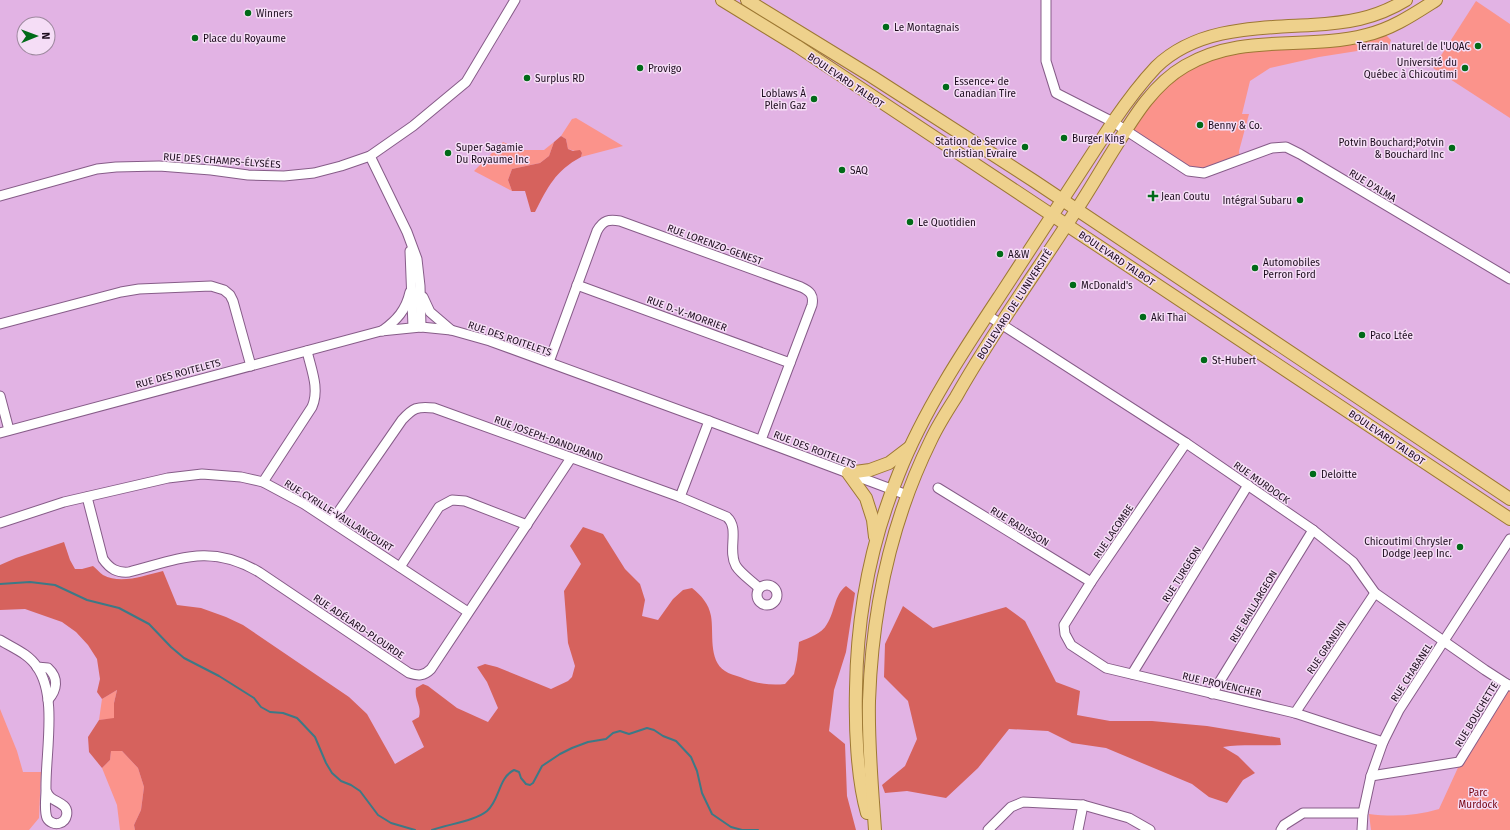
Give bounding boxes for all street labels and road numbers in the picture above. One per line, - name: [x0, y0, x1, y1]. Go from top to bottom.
- street label: BOULEVARD TALBOT: [805, 51, 887, 111]
- street label: RUE DES CHAMPS-ÉLYSÉES: [163, 149, 282, 171]
- street label: RUE D'ALMA: [1347, 167, 1399, 205]
- street label: RUE LORENZO-GENEST: [665, 222, 765, 268]
- street label: BOULEVARD TALBOT: [1076, 229, 1158, 289]
- street label: BOULEVARD DE L'UNIVERSITÉ: [973, 246, 1055, 362]
- street label: RUE D.-V.-MORRIER: [645, 294, 728, 334]
- street label: RUE DES ROITELETS: [466, 319, 554, 359]
- street label: RUE DES ROITELETS: [134, 357, 223, 391]
- street label: BOULEVARD TALBOT: [1346, 408, 1428, 468]
- street label: RUE JOSEPH-DANDURAND: [493, 414, 605, 464]
- street label: RUE DES ROITELETS: [772, 429, 858, 471]
- street label: RUE MURDOCK: [1231, 459, 1292, 507]
- street label: RUE CYRILLE-VAILLANCOURT: [282, 477, 396, 555]
- street label: RUE LACOMBE: [1091, 502, 1136, 561]
- street label: RUE RADISSON: [988, 505, 1051, 549]
- street label: RUE TURGEON: [1160, 544, 1204, 605]
- street label: RUE BAILLARGEON: [1228, 568, 1280, 645]
- street label: RUE ADÉLARD-PLOURDE: [311, 590, 407, 662]
- street label: RUE GRANDIN: [1305, 619, 1349, 677]
- street label: RUE CHABANEL: [1388, 641, 1435, 704]
- street label: RUE PROVENCHER: [1181, 670, 1262, 700]
- street label: RUE BOUCHETTE: [1453, 680, 1501, 749]

